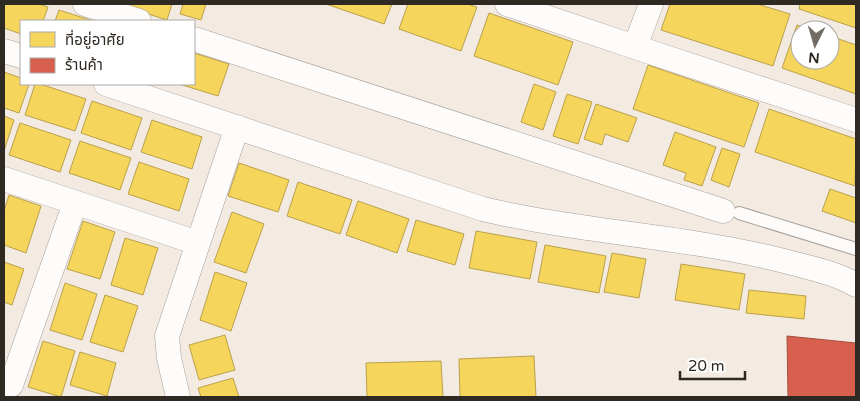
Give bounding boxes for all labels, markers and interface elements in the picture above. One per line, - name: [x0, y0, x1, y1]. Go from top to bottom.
- legend: [20, 20, 195, 85]
- north arrow: [790, 20, 840, 70]
- text: ที่อยู่อาศัย: [65, 29, 125, 49]
- text: N: [808, 48, 820, 66]
- text: ร้านค้า: [65, 56, 103, 74]
- scale bar: [680, 348, 745, 380]
- text: 20 m: [688, 357, 725, 375]

